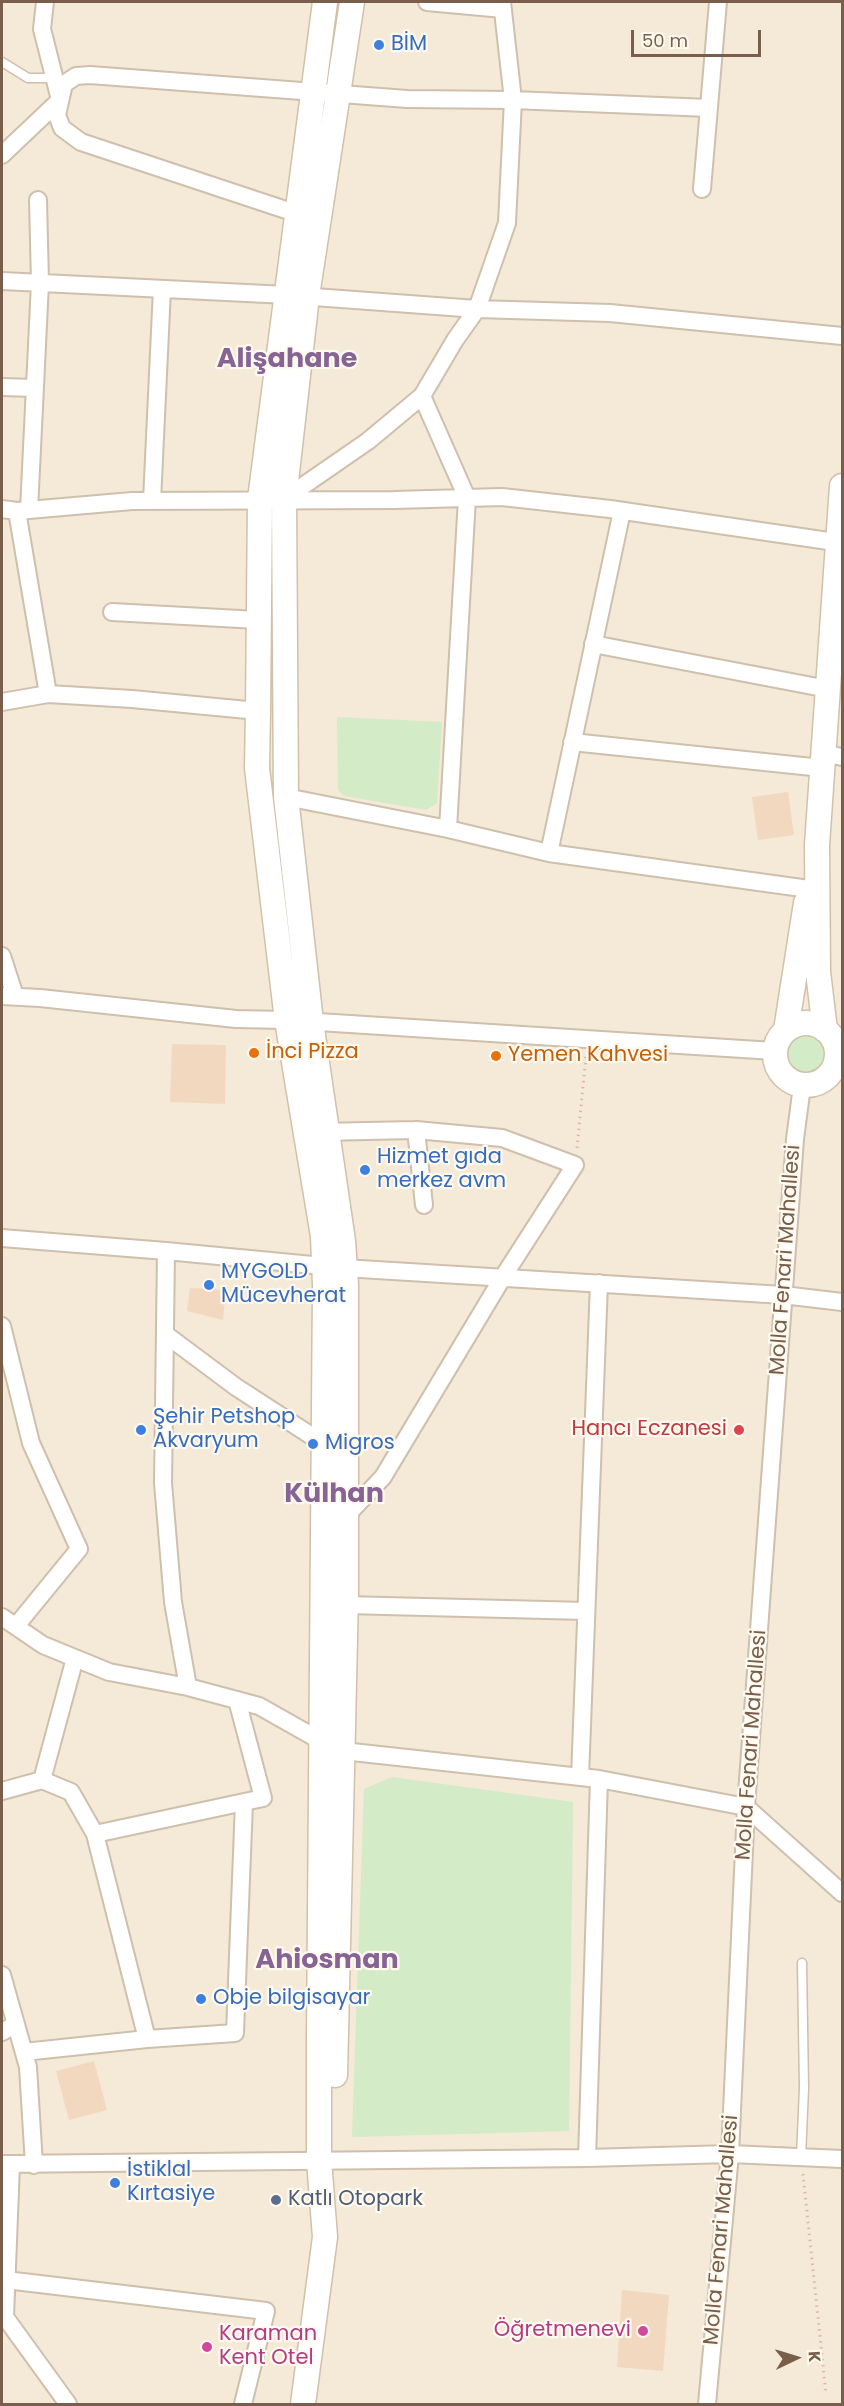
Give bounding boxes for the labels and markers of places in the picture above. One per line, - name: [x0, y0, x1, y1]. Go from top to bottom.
- place label: BİM: [391, 32, 427, 58]
- marker: BİM: [372, 38, 386, 52]
- place label: İnci Pizza: [266, 1040, 359, 1066]
- place label: Yemen Kahvesi: [508, 1043, 668, 1069]
- marker: İnci Pizza: [247, 1046, 261, 1060]
- marker: Yemen Kahvesi: [489, 1049, 503, 1063]
- place label: Hizmet gıda merkez avm: [377, 1145, 506, 1195]
- marker: Hizmet gıda merkez avm: [358, 1163, 372, 1177]
- place label: MYGOLD Mücevherat: [221, 1260, 346, 1310]
- marker: MYGOLD Mücevherat: [202, 1278, 216, 1292]
- place label: Şehir Petshop Akvaryum: [153, 1405, 295, 1455]
- place label: Hancı Eczanesi: [571, 1417, 727, 1443]
- marker: Şehir Petshop Akvaryum: [134, 1423, 148, 1437]
- marker: Hancı Eczanesi: [732, 1423, 746, 1437]
- place label: Migros: [325, 1431, 395, 1457]
- marker: Migros: [306, 1437, 320, 1451]
- place label: Obje bilgisayar: [213, 1986, 370, 2012]
- marker: Obje bilgisayar: [194, 1992, 208, 2006]
- place label: İstiklal Kırtasiye: [127, 2158, 215, 2208]
- marker: İstiklal Kırtasiye: [108, 2176, 122, 2190]
- place label: Katlı Otopark: [288, 2187, 423, 2213]
- marker: Katlı Otopark: [269, 2193, 283, 2207]
- place label: Öğretmenevi: [494, 2318, 631, 2344]
- place label: Karaman Kent Otel: [219, 2322, 317, 2372]
- marker: Öğretmenevi: [636, 2324, 650, 2338]
- marker: Karaman Kent Otel: [200, 2340, 214, 2354]

